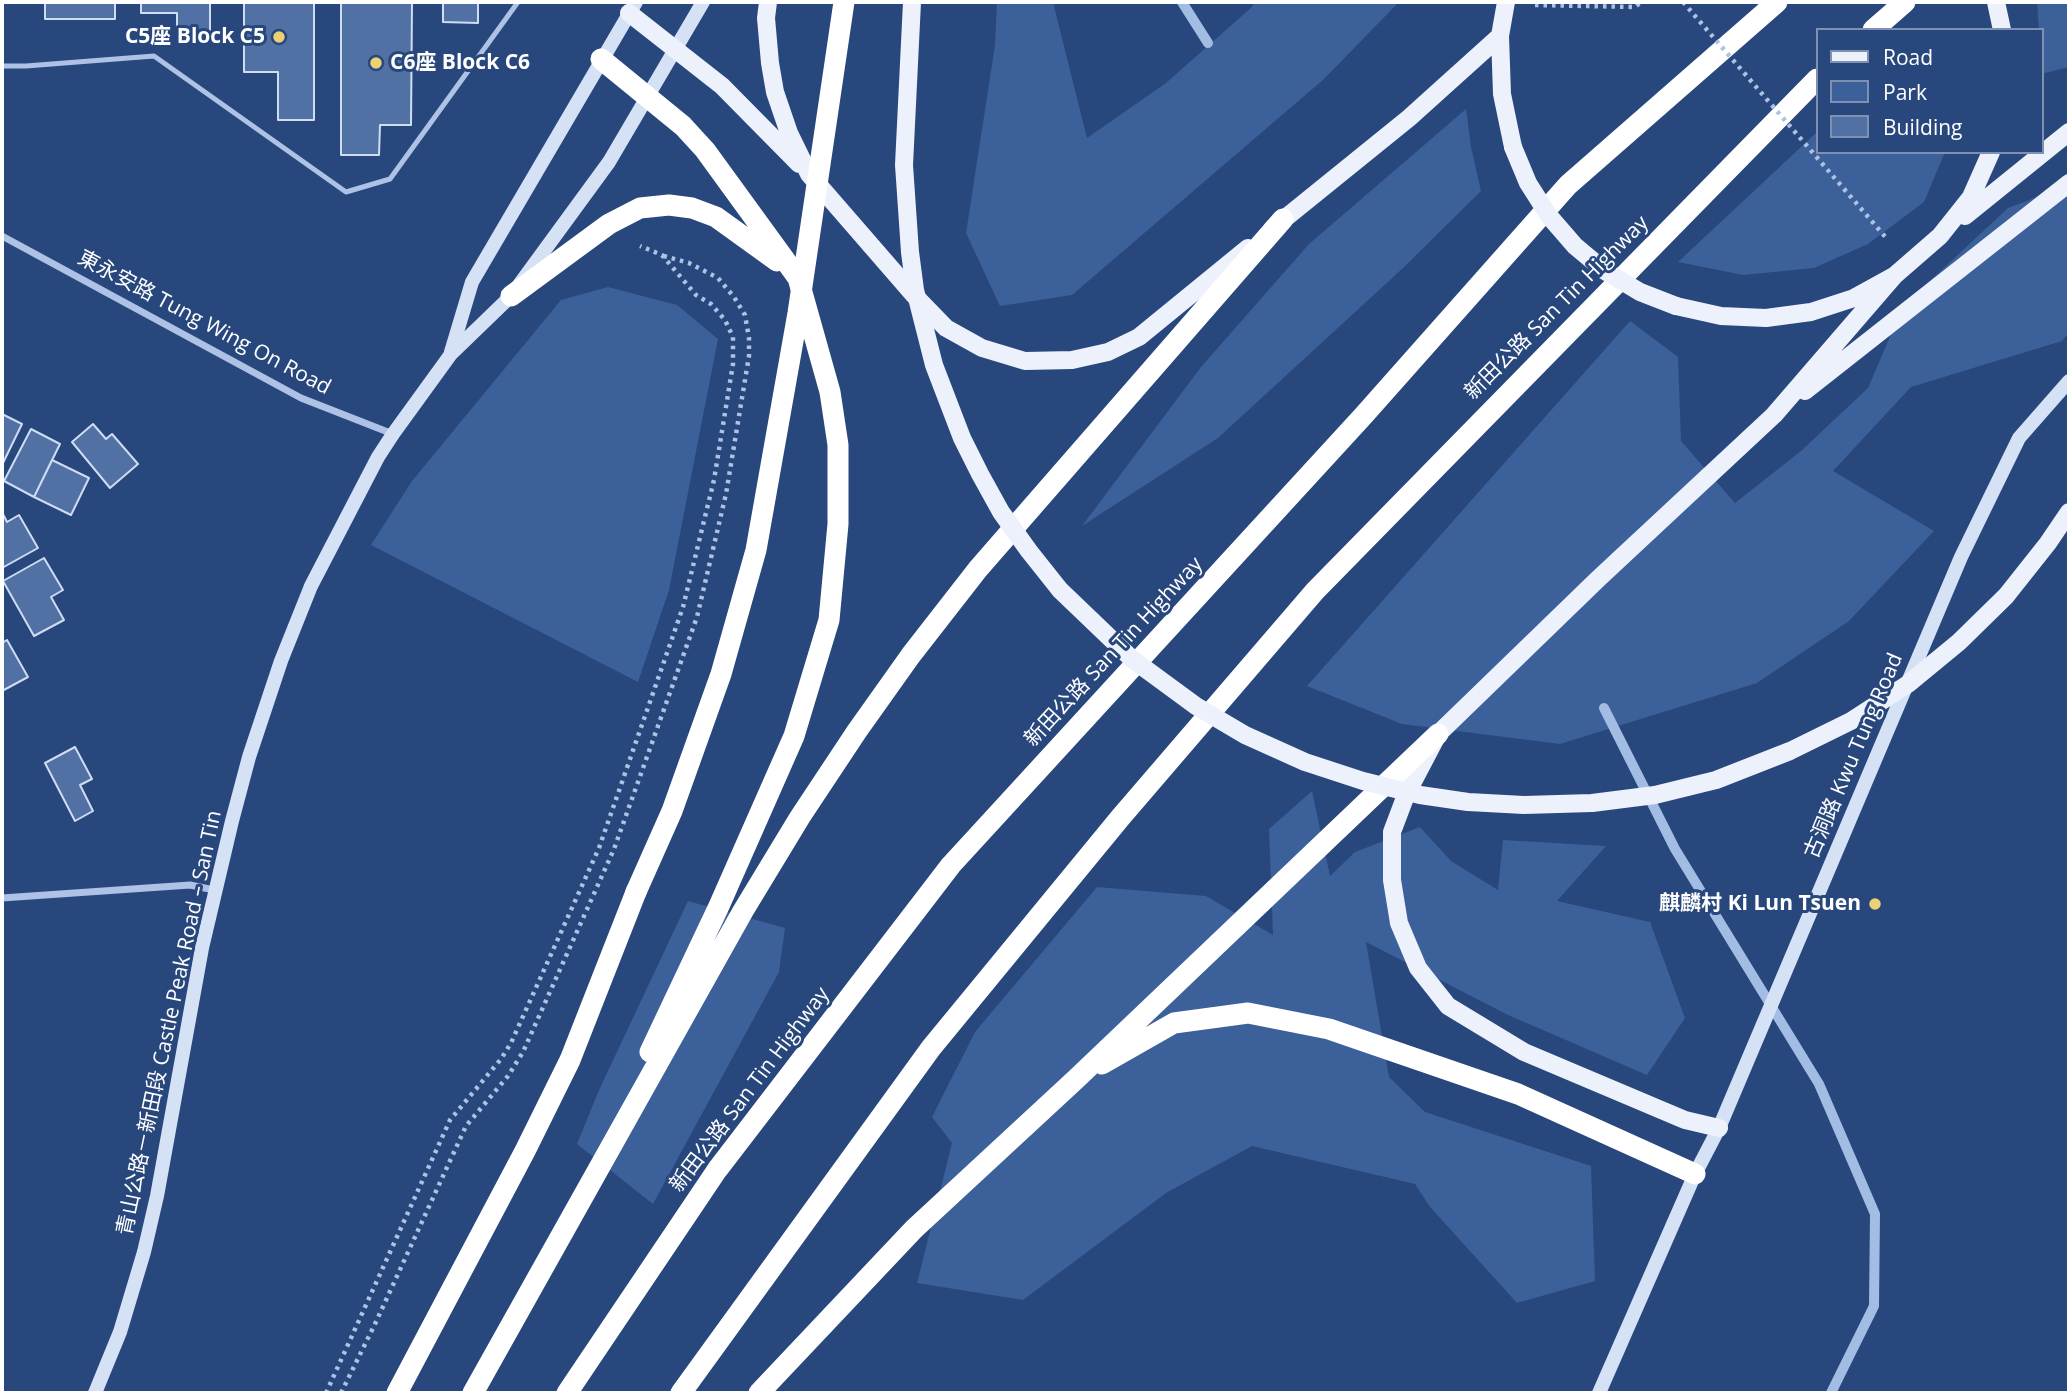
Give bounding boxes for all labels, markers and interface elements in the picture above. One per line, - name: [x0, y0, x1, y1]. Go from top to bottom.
- place label: C5座 Block C5: [125, 24, 265, 50]
- legend: [1815, 28, 2043, 154]
- marker: C5座 Block C5: [271, 29, 287, 45]
- text: Road: [1883, 43, 1933, 71]
- place label: C6座 Block C6: [390, 50, 530, 76]
- marker: C6座 Block C6: [368, 55, 384, 71]
- text: Park: [1883, 78, 1927, 106]
- text: Building: [1883, 113, 1962, 141]
- street label: 新田公路 San Tin Highway: [1460, 211, 1654, 405]
- street label: 東永安路 Tung Wing On Road: [73, 245, 335, 401]
- street label: 新田公路 San Tin Highway: [1020, 552, 1208, 752]
- street label: 古洞路 Kwu Tung Road: [1799, 650, 1909, 862]
- street label: 青山公路－新田段 Castle Peak Road – San Tin: [113, 808, 227, 1238]
- place label: 麒麟村 Ki Lun Tsuen: [1659, 891, 1861, 917]
- marker: 麒麟村 Ki Lun Tsuen: [1867, 896, 1883, 912]
- street label: 新田公路 San Tin Highway: [665, 983, 835, 1197]

